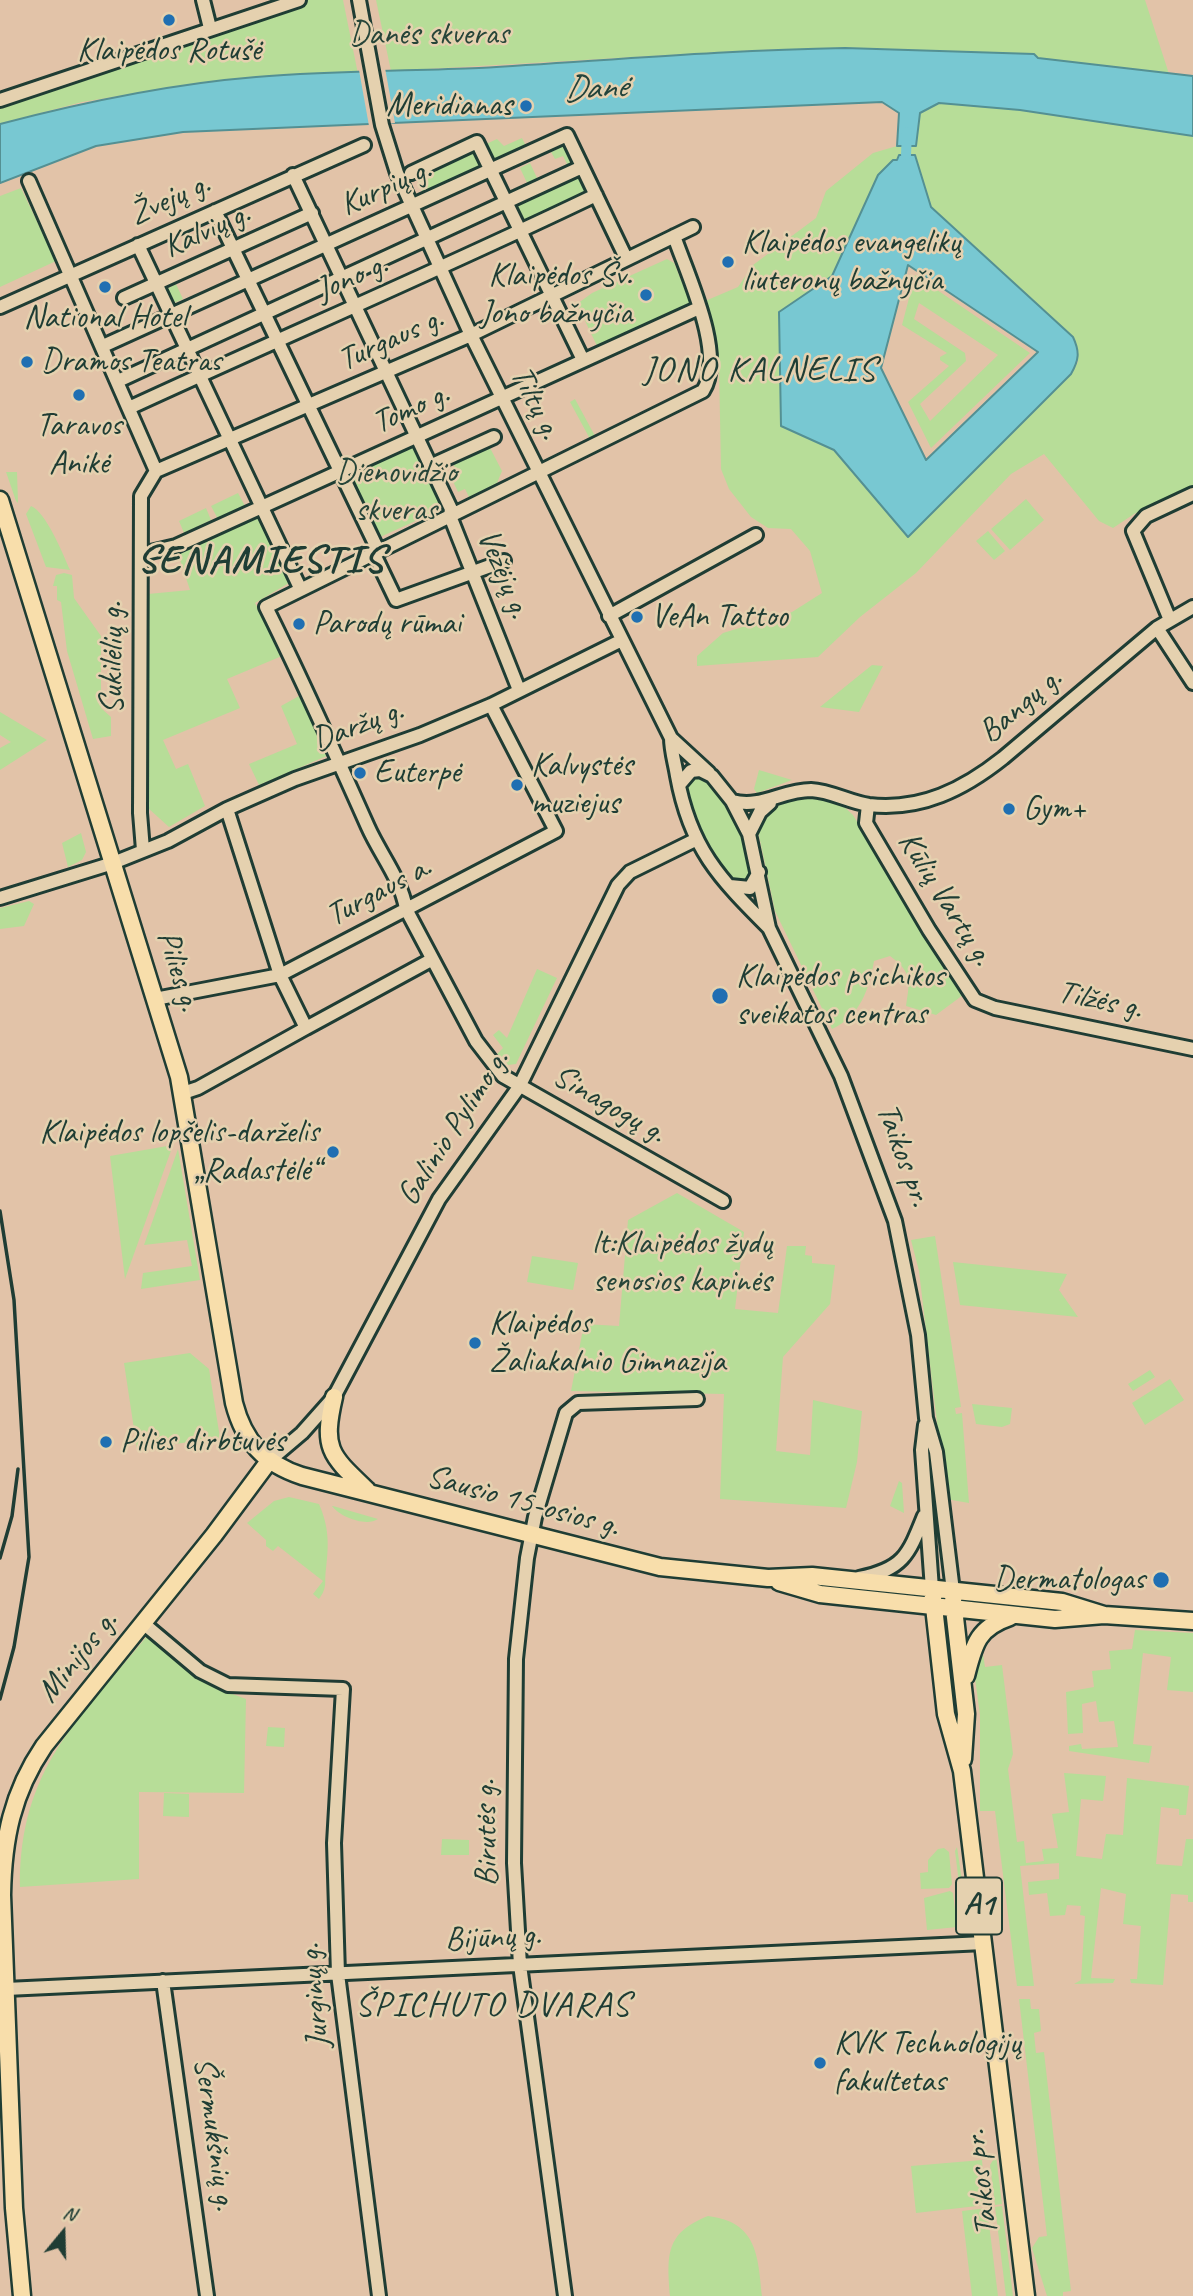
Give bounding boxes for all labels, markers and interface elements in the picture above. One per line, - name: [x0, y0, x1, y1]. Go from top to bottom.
- marker: Klaipėdos Rotušė: [161, 12, 177, 28]
- park label: Danės skveras: [349, 15, 509, 55]
- place label: Klaipėdos Rotušė: [77, 31, 261, 71]
- water label: Danė: [563, 66, 627, 112]
- place label: Meridianas: [387, 86, 512, 126]
- marker: Meridianas: [518, 98, 534, 114]
- street label: Kurpių g.: [334, 150, 438, 226]
- street label: Žvejų g.: [124, 165, 216, 235]
- street label: Kalvių g.: [158, 194, 256, 268]
- place label: Klaipėdos evangelikų liuteronų bažnyčia: [742, 223, 960, 301]
- street label: Jono g.: [310, 245, 394, 311]
- marker: Klaipėdos evangelikų liuteronų bažnyčia: [720, 254, 736, 270]
- place label: Klaipėdos Šv. Jono bažnyčia: [480, 256, 632, 334]
- marker: National Hotel: [97, 279, 113, 295]
- marker: Klaipėdos Šv. Jono bažnyčia: [638, 287, 654, 303]
- place label: National Hotel: [23, 298, 187, 338]
- street label: Turgaus g.: [332, 299, 450, 381]
- place label: Dramos Teatras: [41, 342, 221, 382]
- district label: JONO KALNELIS: [645, 350, 875, 392]
- marker: Dramos Teatras: [19, 354, 35, 370]
- street label: Tiltų g.: [500, 360, 570, 446]
- street label: Tomo g.: [366, 375, 456, 443]
- marker: Taravos Anikė: [71, 387, 87, 403]
- place label: Taravos Anikė: [36, 406, 122, 484]
- park label: Dienovidžio skveras: [335, 453, 457, 531]
- street label: Vežėjų g.: [467, 524, 539, 624]
- district label: SENAMIESTIS: [139, 538, 383, 586]
- place label: VeAn Tattoo: [651, 597, 788, 637]
- street label: Sukilėlių g.: [93, 602, 133, 714]
- place label: Parodų rūmai: [313, 604, 461, 644]
- marker: VeAn Tattoo: [629, 609, 645, 625]
- marker: Parodų rūmai: [291, 616, 307, 632]
- street label: Bangų g.: [971, 660, 1071, 752]
- street label: Daržų g.: [307, 691, 409, 761]
- place label: Kalvystės muziejus: [531, 746, 632, 824]
- place label: Euterpė: [374, 753, 460, 793]
- marker: Euterpė: [352, 765, 368, 781]
- marker: Kalvystės muziejus: [509, 777, 525, 793]
- place label: Gym+: [1023, 789, 1085, 829]
- marker: Gym+: [1001, 801, 1017, 817]
- street label: Kūlių Vartų g.: [888, 825, 1002, 973]
- street label: Turgaus a.: [320, 848, 438, 936]
- street label: Pilies g.: [147, 926, 209, 1016]
- place label: Klaipėdos psichikos sveikatos centras: [736, 957, 945, 1035]
- street label: Tilžės g.: [1054, 973, 1146, 1029]
- marker: Klaipėdos psichikos sveikatos centras: [710, 986, 730, 1006]
- street label: Galinio Pylimo g.: [389, 1043, 519, 1213]
- street label: Sinagogų g.: [545, 1057, 673, 1153]
- street label: Taikos pr.: [866, 1098, 940, 1212]
- place label: Klaipėdos lopšelis-darželis „Radastėlė“: [40, 1113, 319, 1191]
- marker: Klaipėdos lopšelis-darželis „Radastėlė“: [325, 1144, 341, 1160]
- park label: lt:Klaipėdos žydų senosios kapinės: [592, 1224, 772, 1302]
- place label: Klaipėdos Žaliakalnio Gimnazija: [489, 1304, 725, 1382]
- marker: Klaipėdos Žaliakalnio Gimnazija: [467, 1335, 483, 1351]
- place label: Pilies dirbtuvės: [120, 1422, 285, 1462]
- marker: Pilies dirbtuvės: [98, 1434, 114, 1450]
- street label: Sausio 15-osios g.: [422, 1457, 624, 1547]
- place label: Dermatologas: [994, 1560, 1145, 1600]
- marker: Dermatologas: [1151, 1570, 1171, 1590]
- street label: Minijos g.: [29, 1603, 127, 1711]
- street label: Birutės g.: [466, 1779, 508, 1887]
- road number: A1: [956, 1878, 1002, 1934]
- street label: Bijūnų g.: [444, 1916, 542, 1960]
- street label: Jurginų g.: [291, 1942, 339, 2050]
- district label: ŠPICHUTO DVARAS: [357, 1985, 629, 2027]
- place label: KVK Technologijų fakultetas: [834, 2024, 1021, 2102]
- street label: Šermukšnių g.: [184, 2055, 244, 2213]
- marker: KVK Technologijų fakultetas: [812, 2055, 828, 2071]
- street label: Taikos pr.: [956, 2128, 1008, 2238]
- north arrow: [28, 2198, 98, 2268]
- text: N: [60, 2200, 79, 2226]

